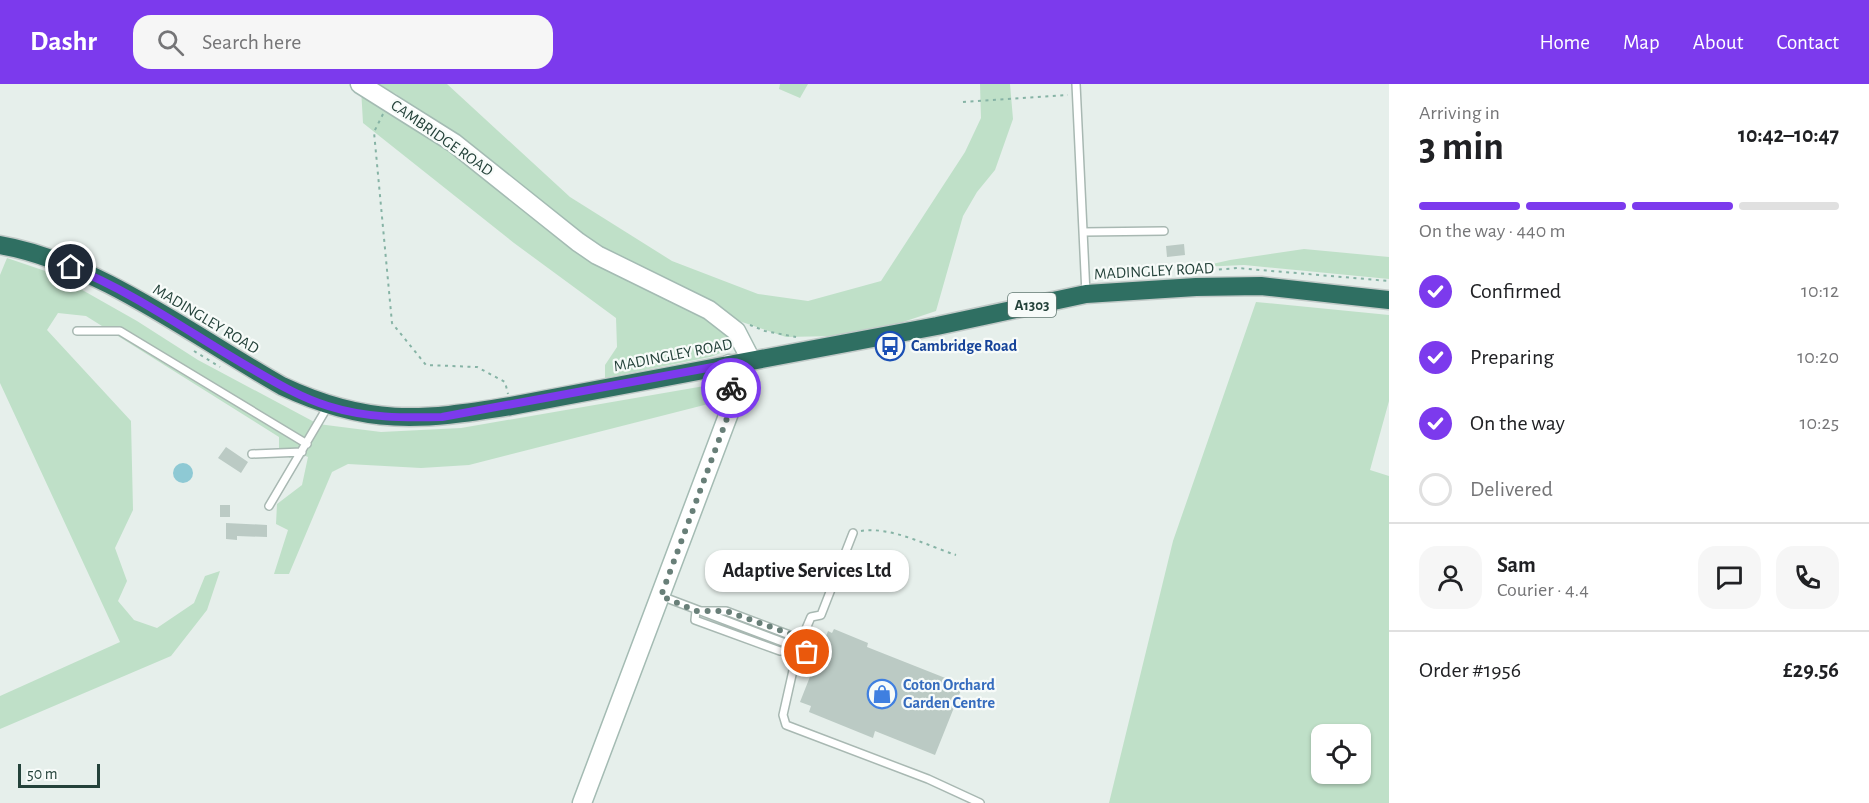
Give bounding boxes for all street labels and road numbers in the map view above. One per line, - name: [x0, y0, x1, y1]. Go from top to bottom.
- street label: CAMBRIDGE ROAD: [388, 97, 496, 179]
- street label: MADINGLEY ROAD: [1093, 260, 1215, 282]
- street label: MADINGLEY ROAD: [150, 281, 262, 357]
- road number: A1303: [1008, 293, 1056, 317]
- street label: MADINGLEY ROAD: [612, 336, 734, 374]

